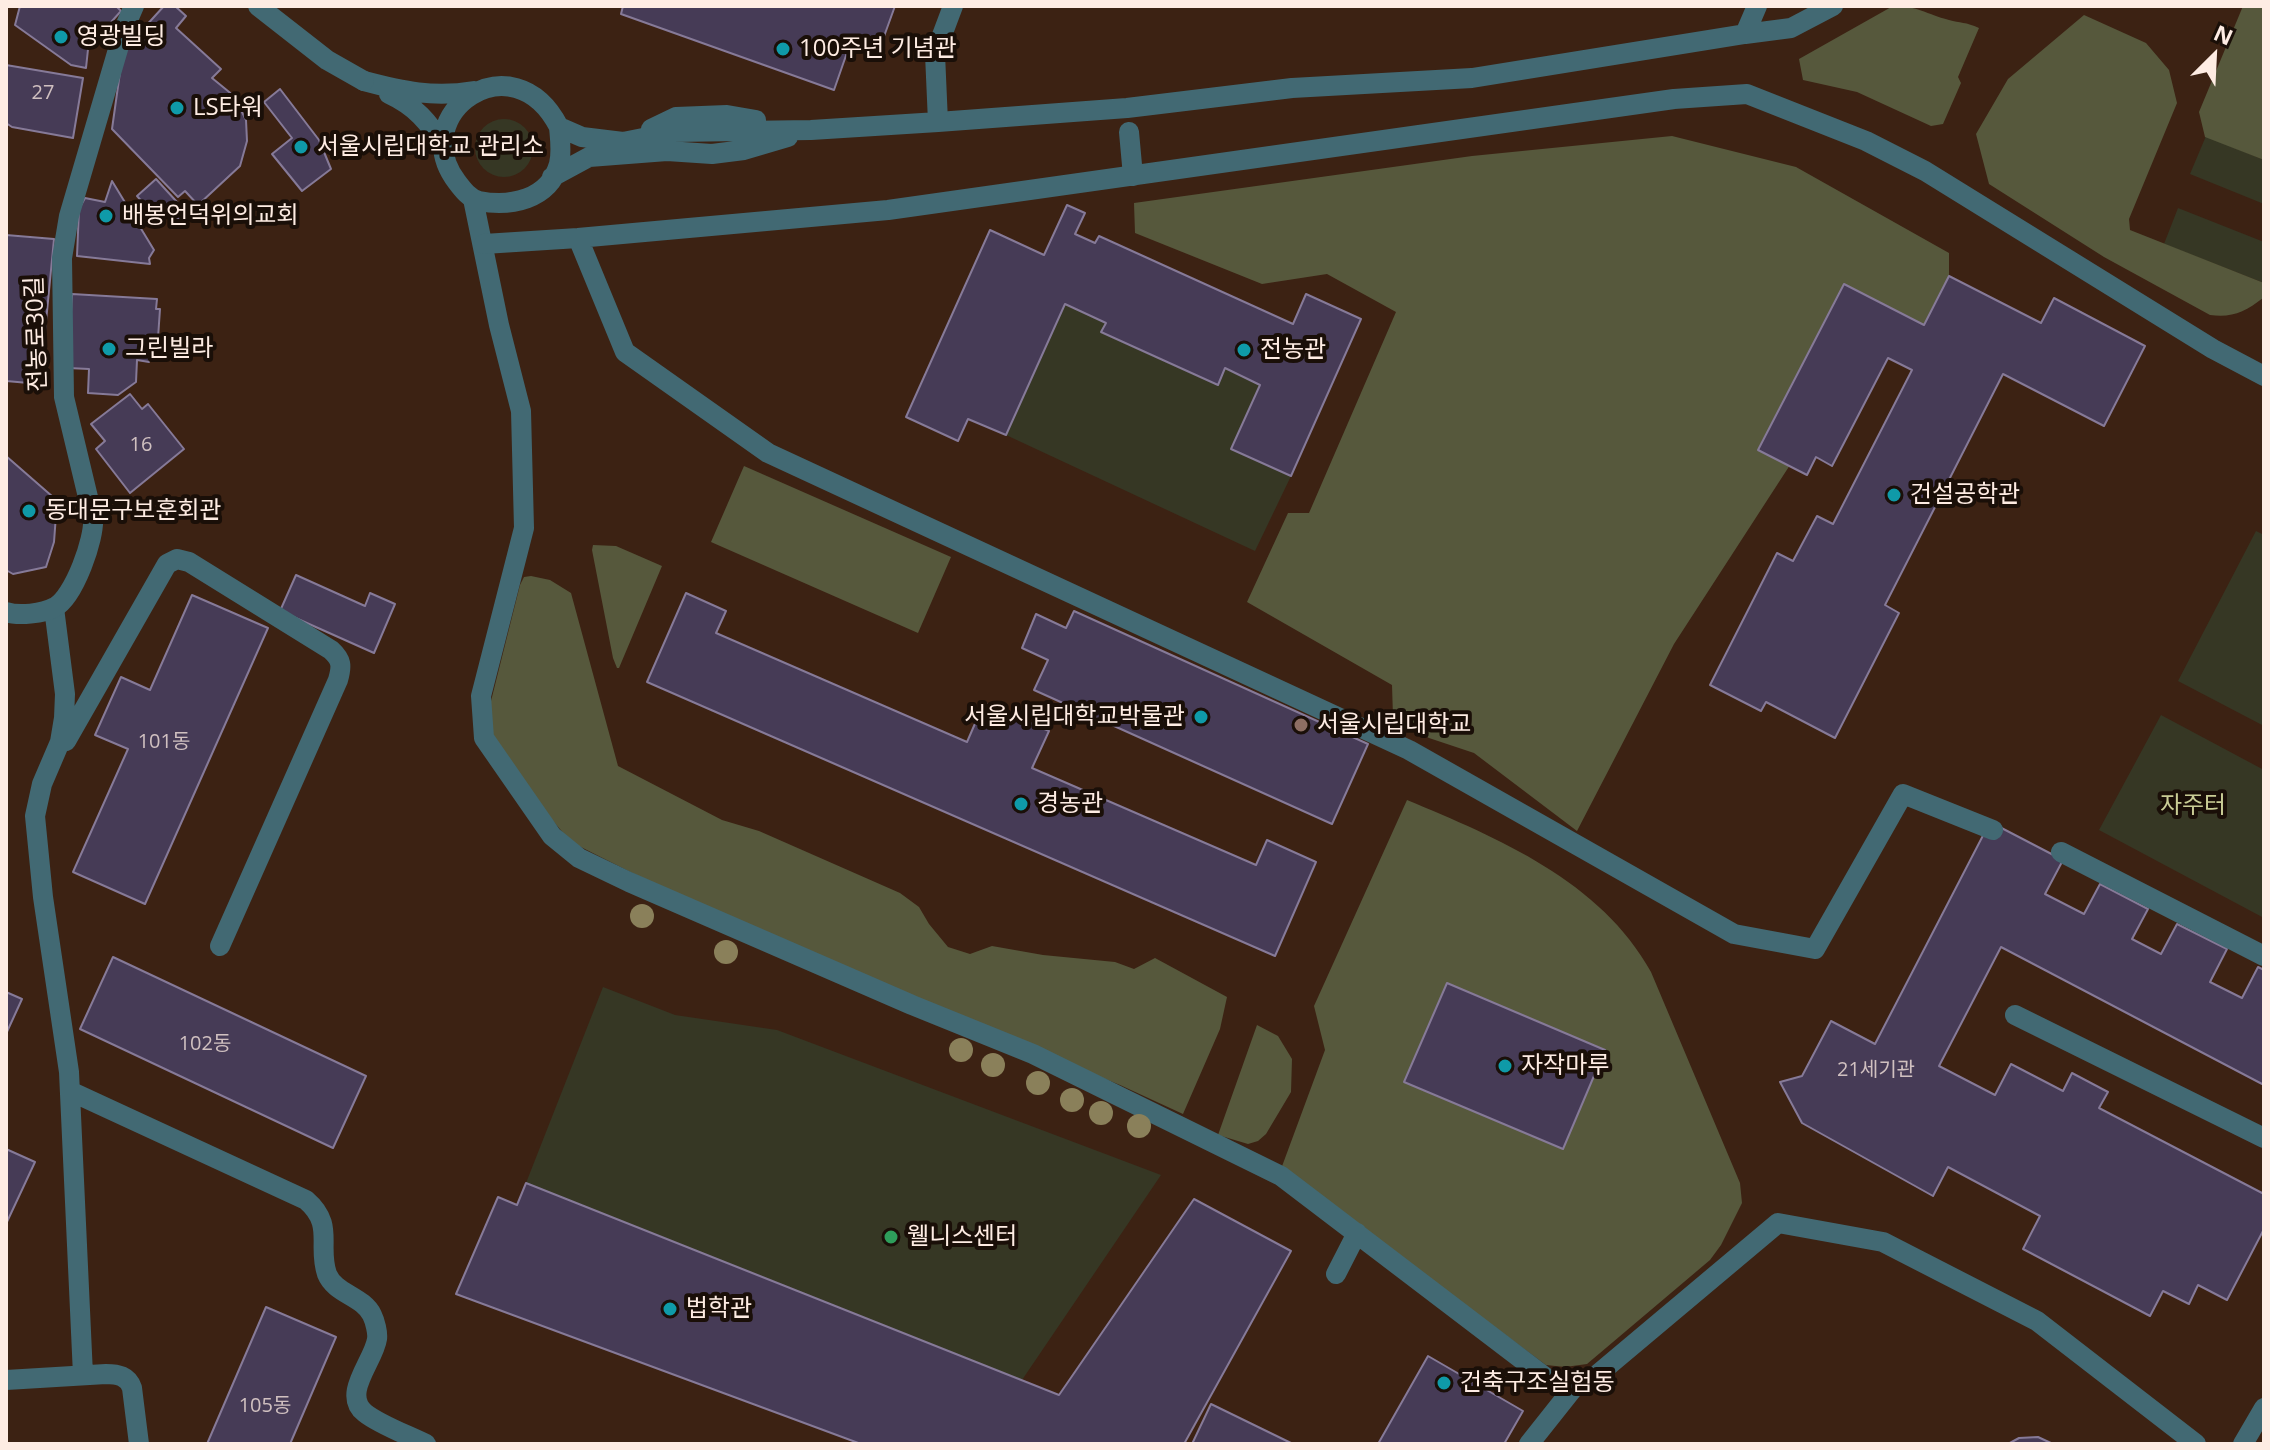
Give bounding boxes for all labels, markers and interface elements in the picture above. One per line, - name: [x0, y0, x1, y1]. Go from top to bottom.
- north arrow: [2174, 16, 2254, 96]
- text: N: [2209, 17, 2238, 51]
- place label: 영광빌딩: [77, 23, 165, 51]
- marker: 영광빌딩: [52, 28, 70, 46]
- place label: 100주년 기념관: [799, 35, 957, 63]
- marker: 100주년 기념관: [774, 40, 792, 58]
- house number: 27: [32, 81, 54, 105]
- place label: LS타워: [193, 94, 263, 122]
- marker: LS타워: [168, 99, 186, 117]
- place label: 서울시립대학교 관리소: [317, 133, 544, 161]
- marker: 서울시립대학교 관리소: [292, 138, 310, 156]
- place label: 배봉언덕위의교회: [122, 202, 299, 230]
- marker: 배봉언덕위의교회: [97, 207, 115, 225]
- street label: 전농로30길: [21, 276, 53, 392]
- place label: 그린빌라: [125, 335, 213, 363]
- place label: 전농관: [1260, 336, 1326, 364]
- marker: 그린빌라: [100, 340, 118, 358]
- marker: 전농관: [1235, 341, 1253, 359]
- house number: 16: [130, 433, 152, 457]
- place label: 건설공학관: [1910, 481, 2020, 509]
- marker: 건설공학관: [1885, 486, 1903, 504]
- place label: 동대문구보훈회관: [45, 497, 222, 525]
- marker: 동대문구보훈회관: [20, 502, 38, 520]
- place label: 서울시립대학교박물관: [964, 703, 1185, 731]
- marker: 서울시립대학교박물관: [1192, 708, 1210, 726]
- place label: 서울시립대학교: [1317, 711, 1472, 739]
- marker: 서울시립대학교: [1292, 716, 1310, 734]
- house number: 101동: [138, 730, 190, 754]
- place label: 경농관: [1037, 790, 1103, 818]
- park label: 자주터: [2160, 792, 2226, 820]
- marker: 경농관: [1012, 795, 1030, 813]
- house number: 102동: [179, 1032, 231, 1056]
- place label: 자작마루: [1521, 1052, 1609, 1080]
- marker: 자작마루: [1496, 1057, 1514, 1075]
- house number: 21세기관: [1837, 1058, 1915, 1082]
- place label: 웰니스센터: [907, 1223, 1017, 1251]
- marker: 웰니스센터: [882, 1228, 900, 1246]
- place label: 법학관: [686, 1295, 752, 1323]
- marker: 법학관: [661, 1300, 679, 1318]
- place label: 건축구조실험동: [1460, 1369, 1615, 1397]
- marker: 건축구조실험동: [1435, 1374, 1453, 1392]
- house number: 105동: [239, 1394, 291, 1418]

